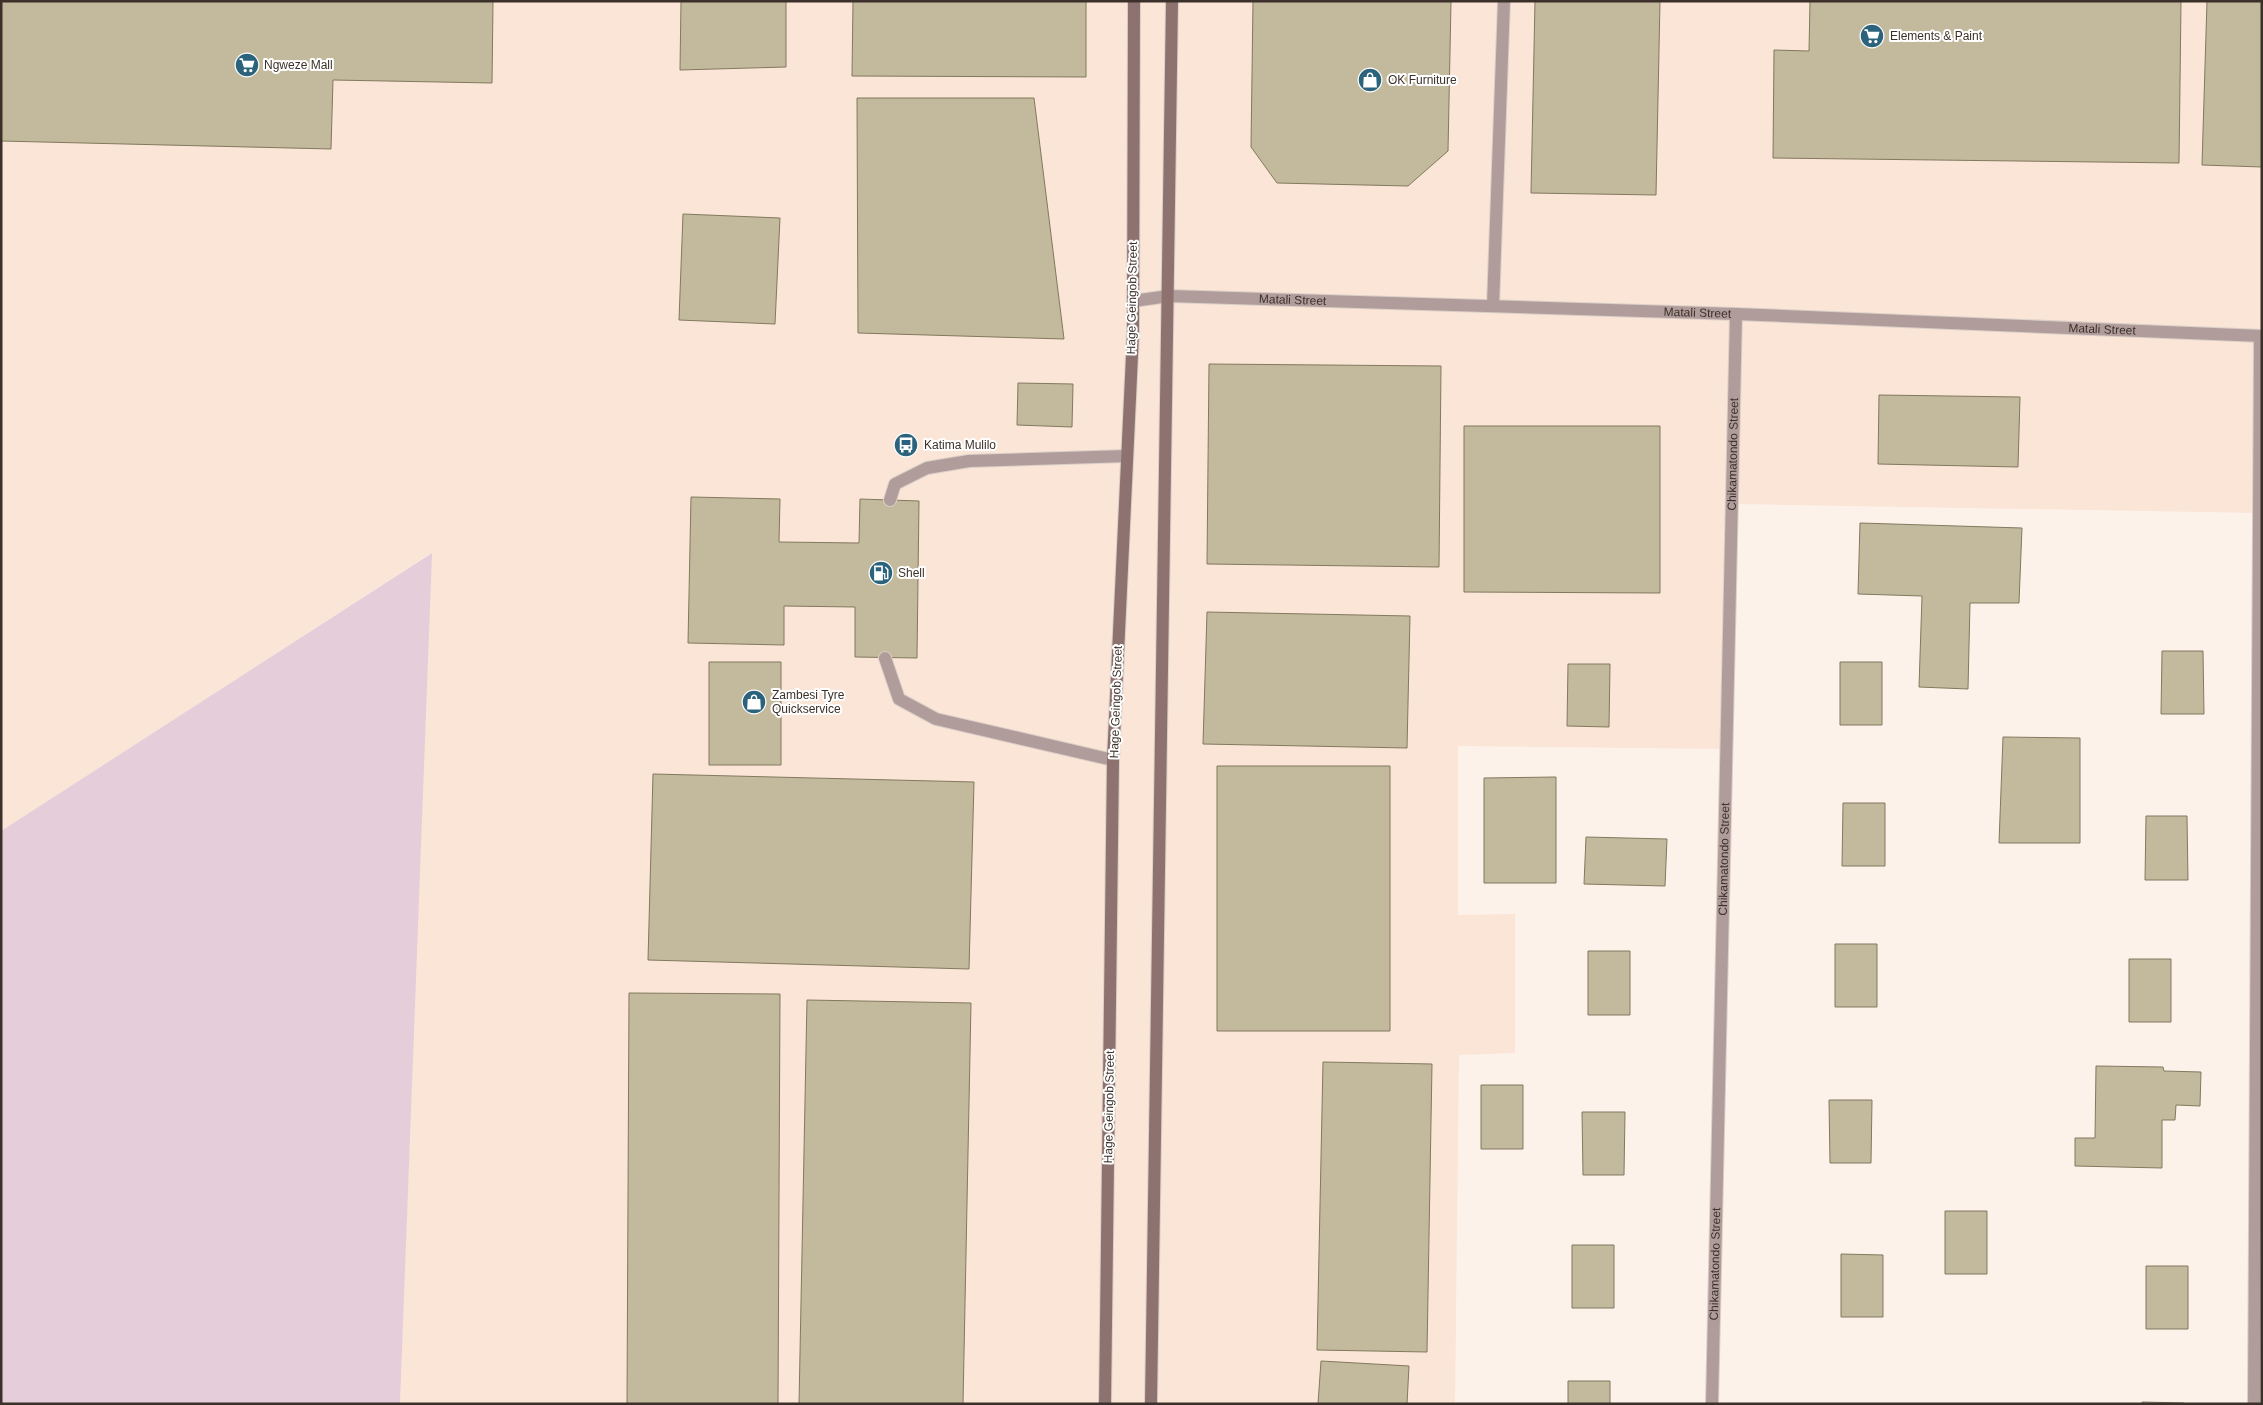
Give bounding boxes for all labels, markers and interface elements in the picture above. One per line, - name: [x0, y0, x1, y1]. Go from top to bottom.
- supermarket icon: Elements & Paint: [1859, 23, 1885, 49]
- place label: Elements & Paint: [1890, 29, 1983, 43]
- supermarket icon: Ngweze Mall: [234, 52, 260, 78]
- place label: Ngweze Mall: [264, 58, 333, 72]
- shop icon: OK Furniture: [1357, 67, 1383, 93]
- place label: OK Furniture: [1388, 73, 1457, 87]
- street label: Hage Geingob Street: [1124, 241, 1140, 354]
- street label: Matali Street: [1259, 292, 1327, 308]
- street label: Matali Street: [1663, 305, 1732, 321]
- street label: Matali Street: [2068, 321, 2137, 338]
- street label: Chikamatondo Street: [1725, 397, 1741, 511]
- bus stop icon: Katima Mulilo: [893, 432, 919, 458]
- place label: Katima Mulilo: [924, 438, 996, 452]
- fuel station icon: Shell: [868, 560, 894, 586]
- place label: Shell: [898, 566, 925, 580]
- street label: Hage Geingob Street: [1107, 645, 1125, 759]
- place label: Zambesi Tyre Quickservice: [772, 688, 845, 716]
- shop icon: Zambesi Tyre Quickservice: [741, 689, 767, 715]
- street label: Chikamatondo Street: [1716, 802, 1732, 916]
- street label: Hage Geingob Street: [1101, 1050, 1117, 1163]
- street label: Chikamatondo Street: [1707, 1207, 1723, 1321]

